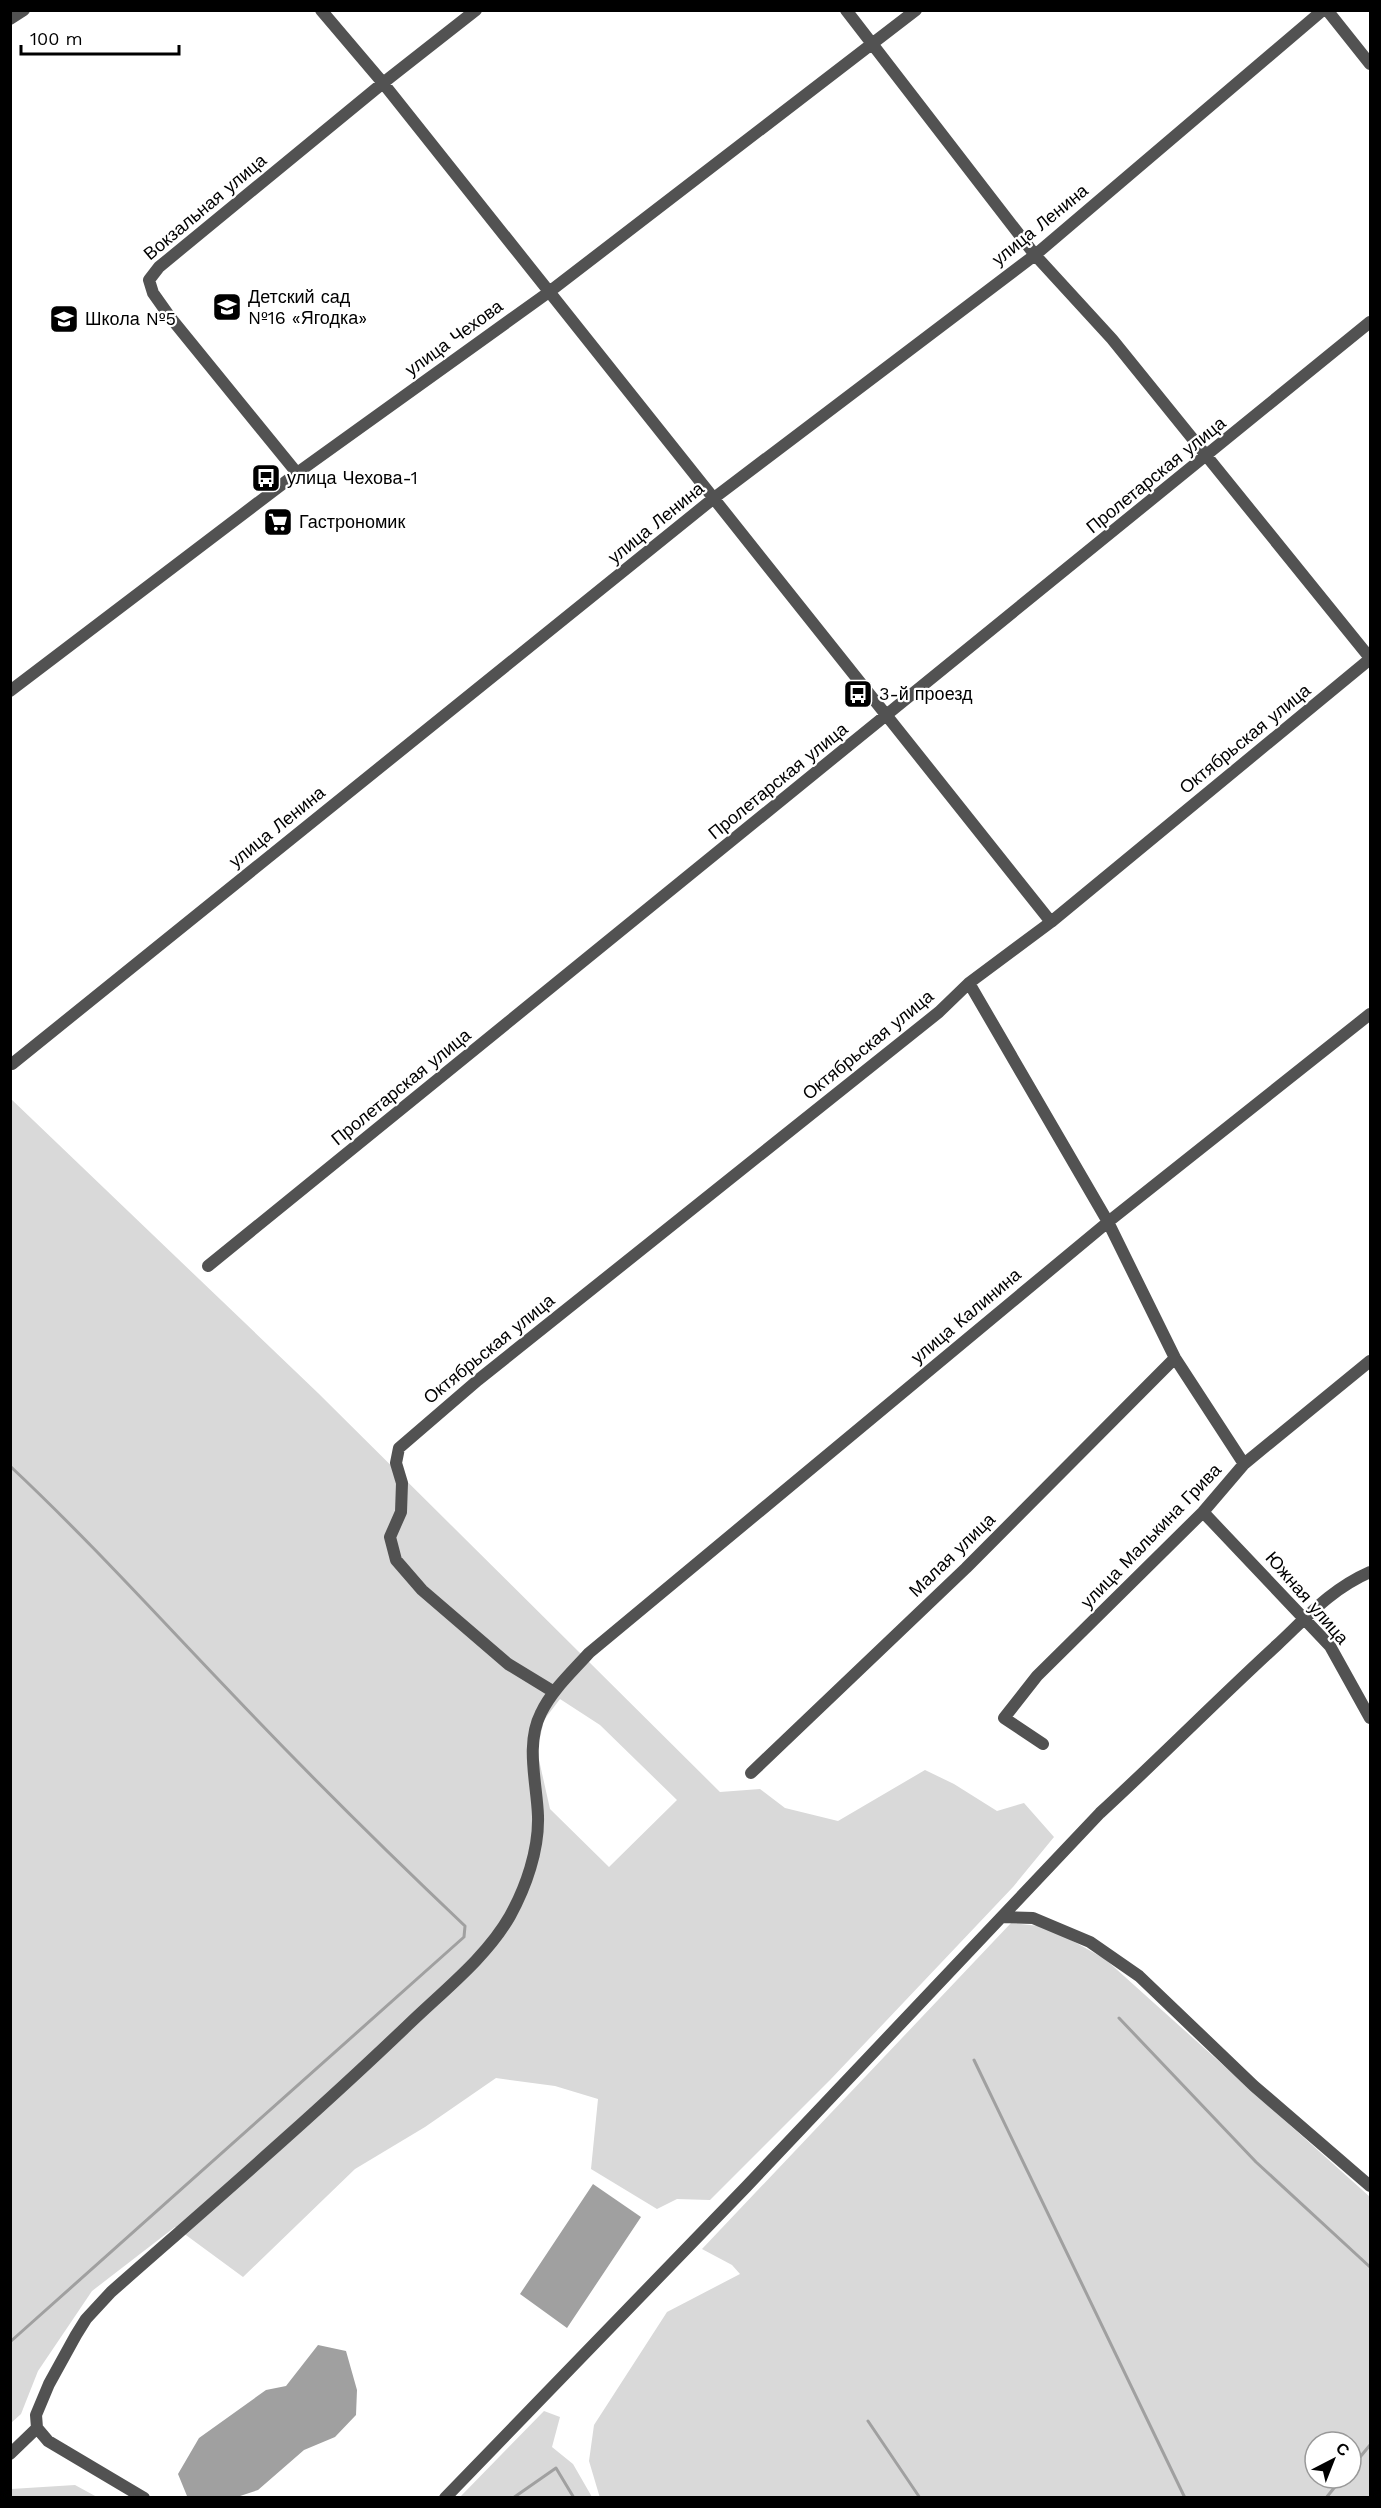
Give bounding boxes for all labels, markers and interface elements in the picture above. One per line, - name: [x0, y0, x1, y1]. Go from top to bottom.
- scale bar: [21, 18, 178, 56]
- text: 100 m: [30, 28, 83, 49]
- street label: Вокзальная улица: [139, 149, 271, 264]
- street label: улица Ленина: [987, 179, 1093, 270]
- place label: Детский сад №16 «Ягодка»: [248, 286, 367, 328]
- school or university icon: Детский сад №16 «Ягодка»: [211, 291, 243, 323]
- street label: улица Чехова: [401, 295, 507, 380]
- school or university icon: Школа №5: [48, 303, 80, 335]
- place label: Школа №5: [85, 308, 176, 329]
- street label: Пролетарская улица: [1082, 411, 1230, 537]
- bus stop icon: улица Чехова-1: [250, 462, 282, 494]
- place label: улица Чехова-1: [287, 467, 418, 488]
- street label: улица Ленина: [603, 477, 709, 568]
- supermarket icon: Гастрономик: [262, 506, 294, 538]
- place label: Гастрономик: [299, 511, 405, 532]
- bus stop icon: 3-й проезд: [842, 678, 874, 710]
- street label: Октябрьская улица: [1175, 679, 1315, 798]
- place label: 3-й проезд: [879, 683, 973, 704]
- street label: Пролетарская улица: [704, 717, 852, 843]
- street label: улица Ленина: [224, 781, 330, 872]
- street label: Октябрьская улица: [798, 985, 938, 1104]
- street label: Пролетарская улица: [327, 1023, 475, 1149]
- street label: улица Калинина: [907, 1263, 1026, 1368]
- street label: Октябрьская улица: [419, 1289, 559, 1408]
- street label: улица Малькина Грива: [1076, 1458, 1226, 1612]
- street label: Малая улица: [904, 1508, 1000, 1601]
- street label: Южная улица: [1262, 1547, 1354, 1649]
- north arrow: [1303, 2430, 1363, 2490]
- text: С: [1332, 2438, 1354, 2460]

